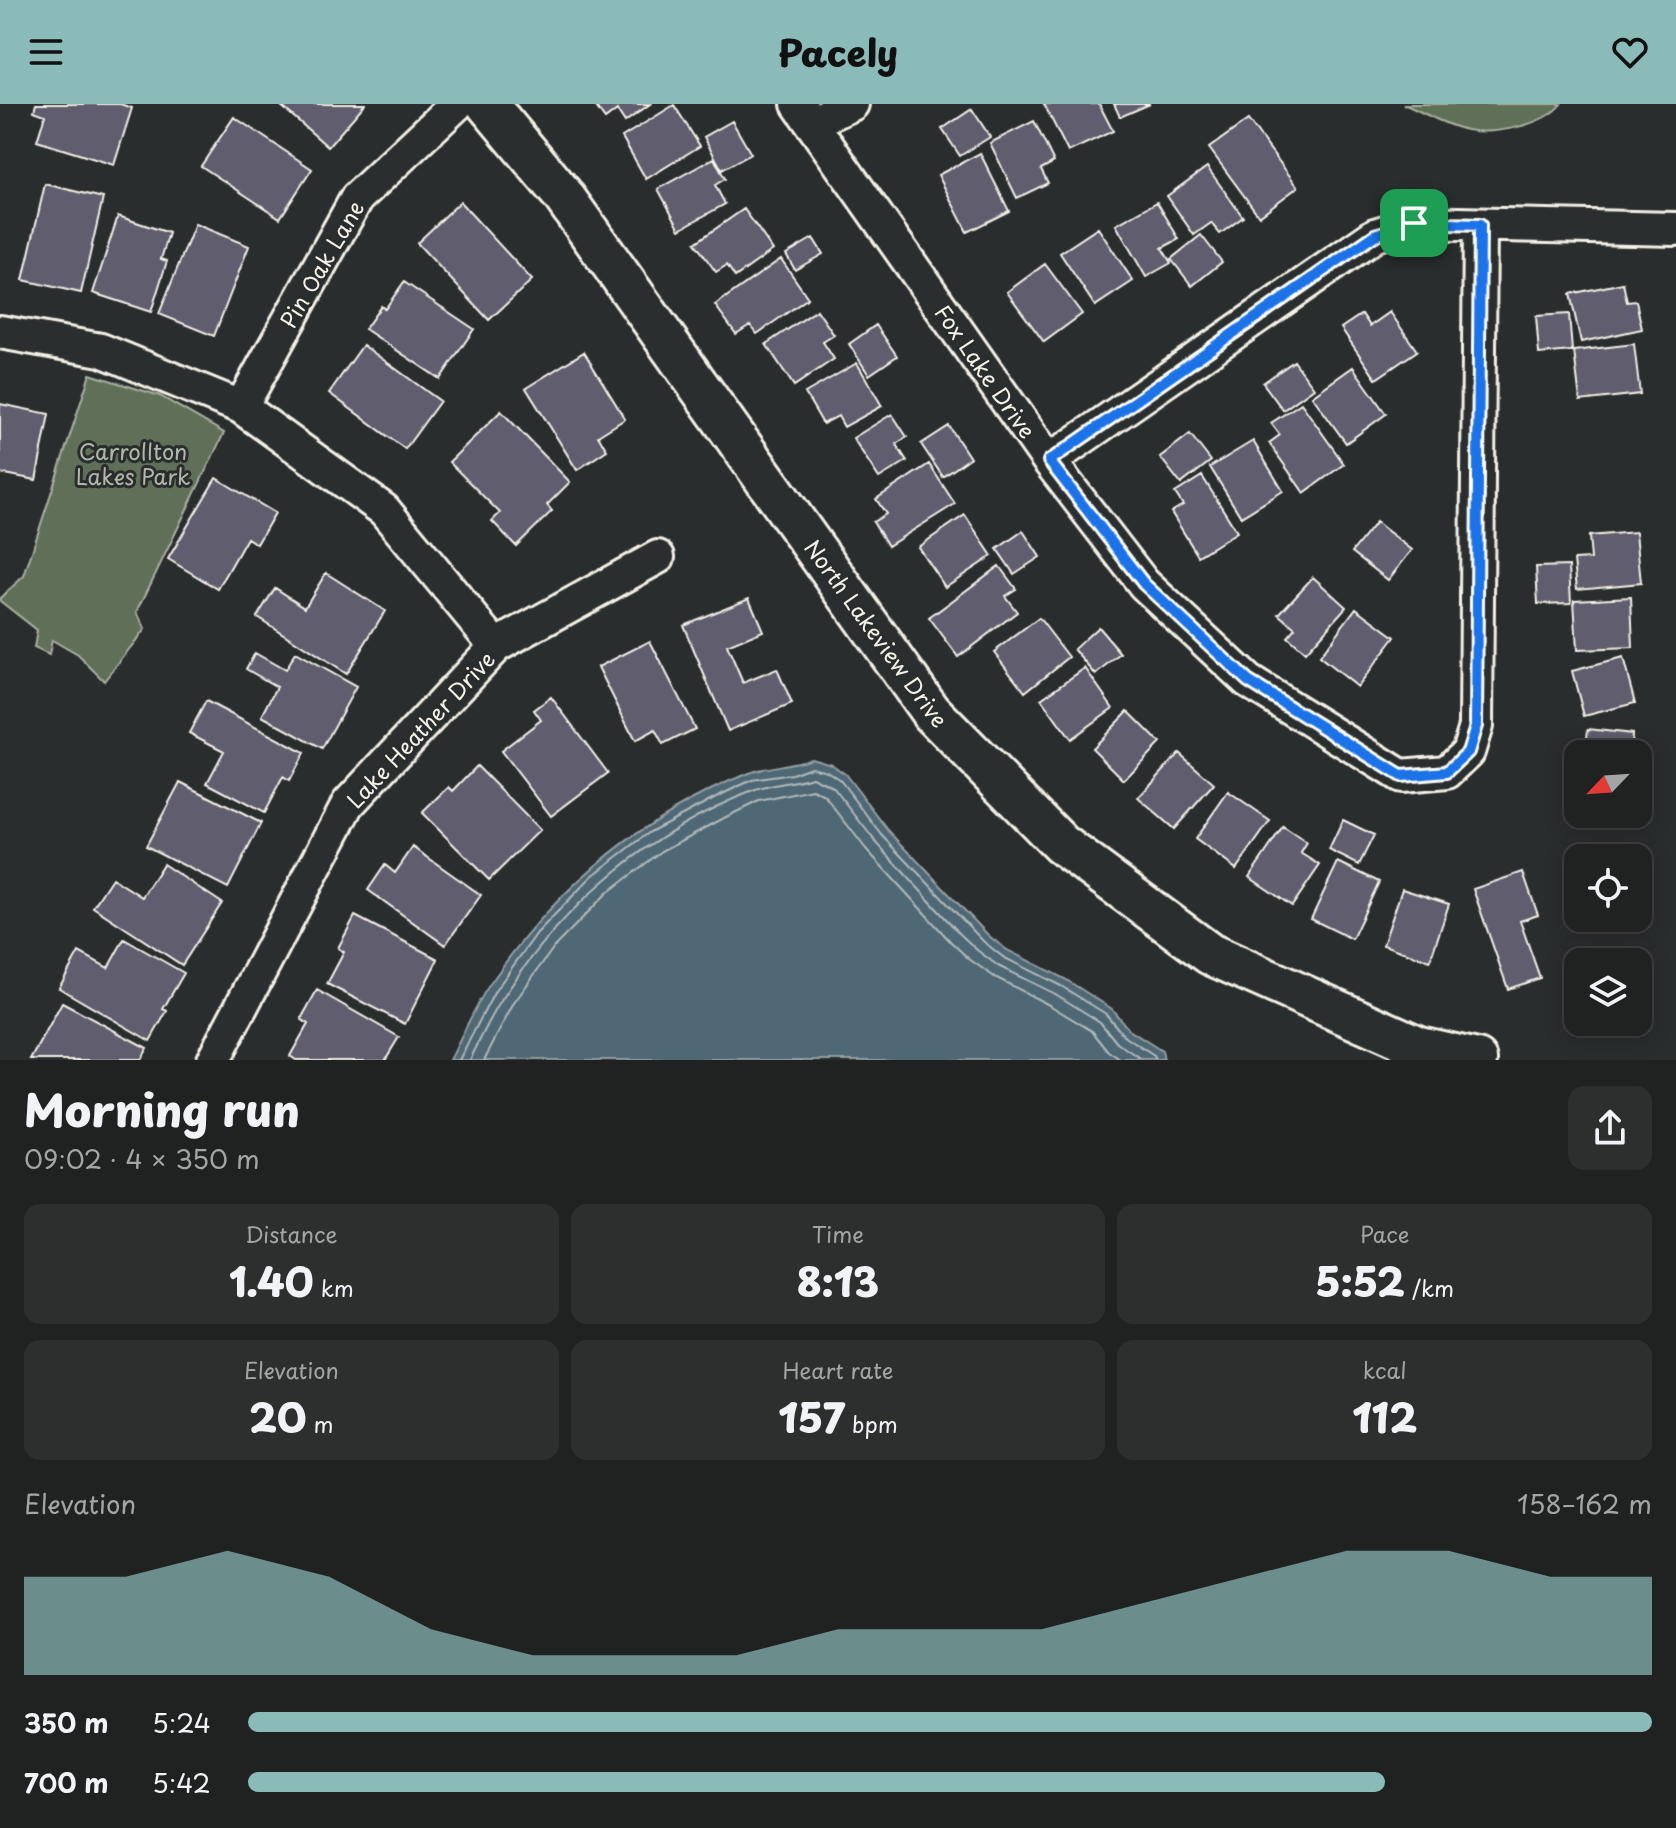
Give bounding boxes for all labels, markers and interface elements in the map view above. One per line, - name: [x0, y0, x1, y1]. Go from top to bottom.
- text: Pacely: [778, 25, 898, 79]
- icon: menu: [24, 30, 68, 74]
- icon: heart: [1608, 30, 1652, 74]
- pin: [1380, 189, 1448, 257]
- street label: Pin Oak Lane: [271, 194, 371, 334]
- icon: arrive: [1392, 201, 1436, 245]
- street label: Fox Lake Drive: [928, 297, 1044, 445]
- park label: Carrollton Lakes Park: [76, 434, 190, 492]
- street label: North Lakeview Drive: [797, 532, 957, 734]
- street label: Lake Heather Drive: [338, 643, 502, 815]
- north arrow: [1564, 740, 1652, 828]
- map controls: [1564, 740, 1652, 1036]
- button: locate: [1564, 844, 1652, 932]
- button: layers: [1564, 948, 1652, 1036]
- text: Morning run: [24, 1076, 300, 1142]
- button: share: [1568, 1086, 1652, 1170]
- text: 09:02 · 4 × 350 m: [24, 1139, 260, 1178]
- text: Distance: [245, 1217, 337, 1250]
- text: Time: [812, 1217, 864, 1250]
- text: Pace: [1360, 1217, 1409, 1250]
- text: 1.40: [229, 1250, 314, 1311]
- text: 8:13: [797, 1250, 879, 1311]
- text: 5:52: [1315, 1250, 1405, 1311]
- text: km: [314, 1271, 354, 1304]
- text: /km: [1405, 1271, 1454, 1304]
- text: Elevation: [244, 1353, 339, 1386]
- text: Heart rate: [782, 1353, 894, 1386]
- text: kcal: [1363, 1353, 1407, 1386]
- text: 20: [249, 1386, 306, 1447]
- text: 157: [778, 1386, 845, 1447]
- text: 112: [1352, 1386, 1417, 1447]
- text: m: [306, 1407, 334, 1440]
- text: bpm: [845, 1407, 898, 1440]
- text: Elevation: [24, 1484, 136, 1523]
- text: 158–162 m: [1517, 1484, 1652, 1523]
- text: 350 m: [24, 1703, 108, 1742]
- text: 5:24: [152, 1703, 211, 1742]
- text: 700 m: [24, 1763, 109, 1802]
- text: 5:42: [152, 1763, 211, 1802]

